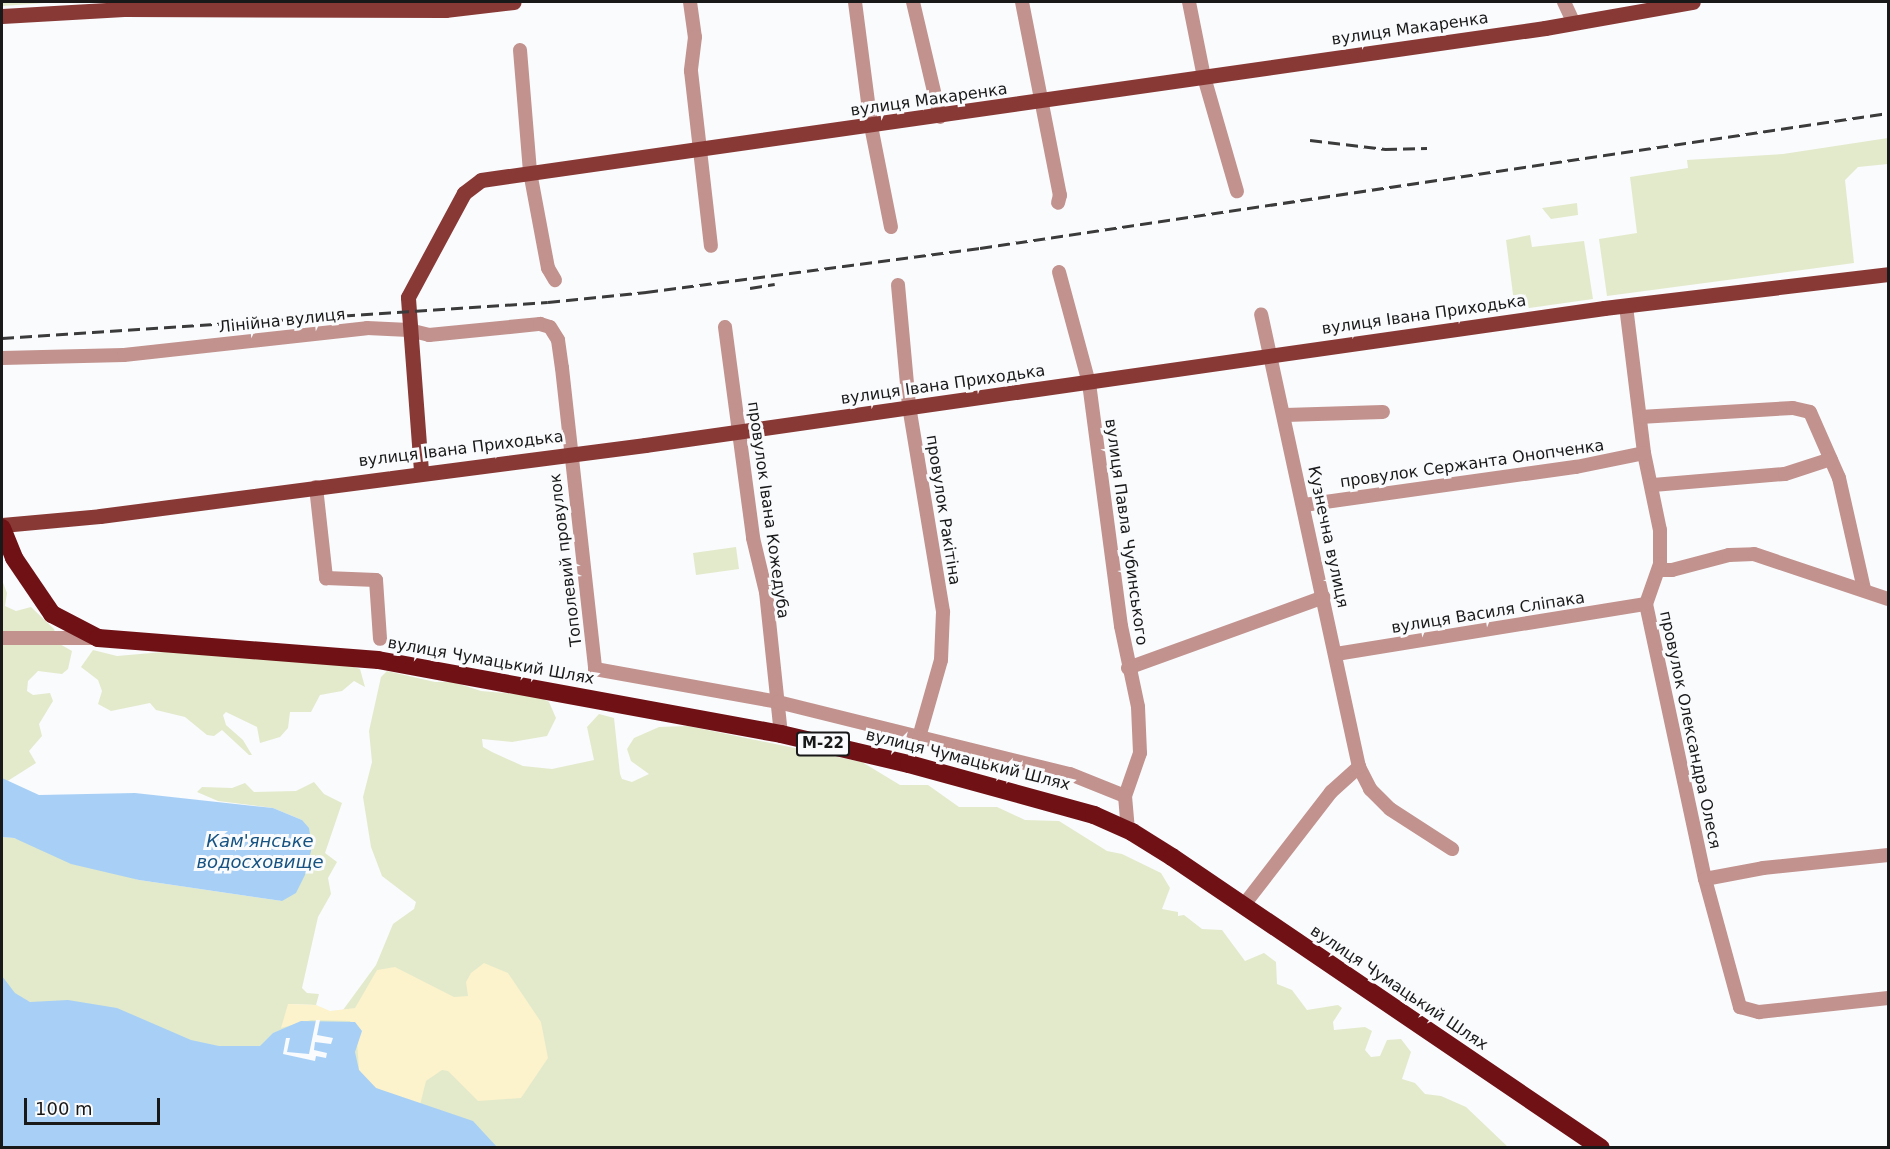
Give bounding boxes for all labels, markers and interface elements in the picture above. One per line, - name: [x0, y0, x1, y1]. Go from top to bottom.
- street label: вулиця Макаренка: [1330, 8, 1490, 50]
- street label: вулиця Макаренка: [849, 79, 1009, 121]
- street label: вулиця Івана Приходька: [1321, 291, 1527, 339]
- street label: Лінійна вулиця: [218, 305, 346, 337]
- street label: вулиця Івана Приходька: [840, 361, 1046, 409]
- street label: провулок Івана Кожедуба: [743, 400, 793, 620]
- street label: вулиця Павла Чубинського: [1101, 418, 1151, 646]
- street label: вулиця Івана Приходька: [357, 427, 565, 471]
- street label: провулок Ракітіна: [922, 434, 964, 586]
- street label: провулок Сержанта Онопченка: [1339, 436, 1605, 492]
- street label: Кузнечна вулиця: [1304, 464, 1352, 610]
- street label: Тополевий провулок: [546, 472, 586, 648]
- street label: вулиця Василя Сліпака: [1390, 588, 1586, 638]
- street label: провулок Олександра Олеся: [1655, 609, 1725, 851]
- street label: вулиця Чумацький Шлях: [386, 633, 596, 689]
- street label: вулиця Чумацький Шлях: [864, 725, 1072, 795]
- road number: М-22: [794, 732, 852, 756]
- water label: Кам'янське водосховище: [197, 831, 323, 874]
- street label: вулиця Чумацький Шлях: [1307, 921, 1491, 1055]
- scale bar: [27, 1086, 164, 1124]
- text: 100 m: [35, 1098, 93, 1119]

